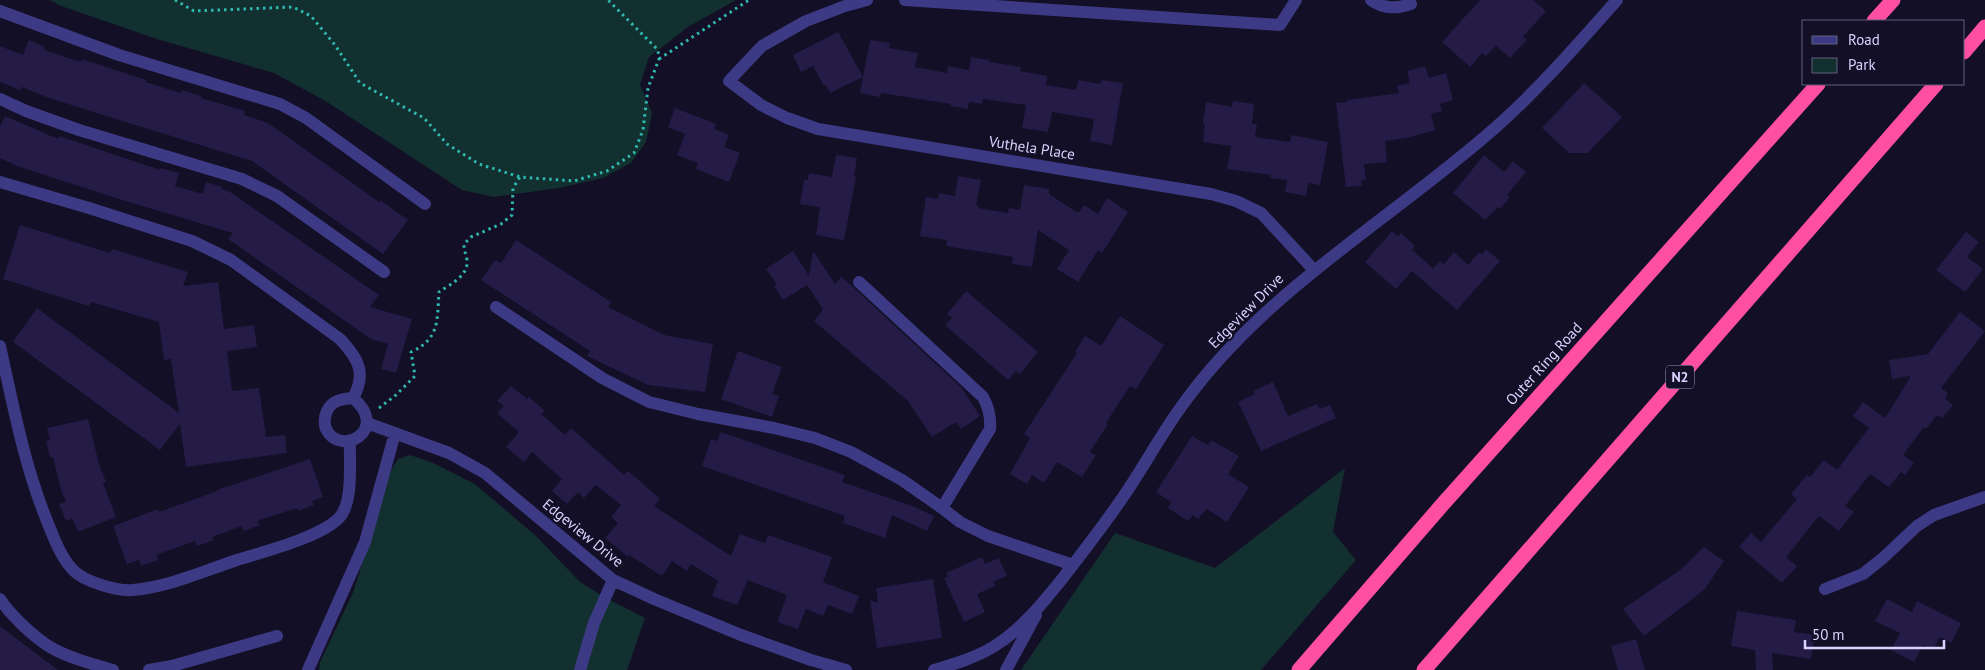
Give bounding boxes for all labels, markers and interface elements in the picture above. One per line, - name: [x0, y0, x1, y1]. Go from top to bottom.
- legend: [1802, 20, 1965, 85]
- text: Road: [1848, 30, 1880, 49]
- text: Park: [1848, 55, 1876, 74]
- street label: Vuthela Place: [987, 131, 1076, 164]
- street label: Edgeview Drive: [1204, 269, 1287, 352]
- street label: Outer Ring Road: [1501, 318, 1586, 409]
- road number: N2: [1666, 366, 1694, 388]
- street label: Edgeview Drive: [539, 494, 628, 571]
- scale bar: [1805, 618, 1944, 650]
- text: 50 m: [1812, 625, 1845, 644]

